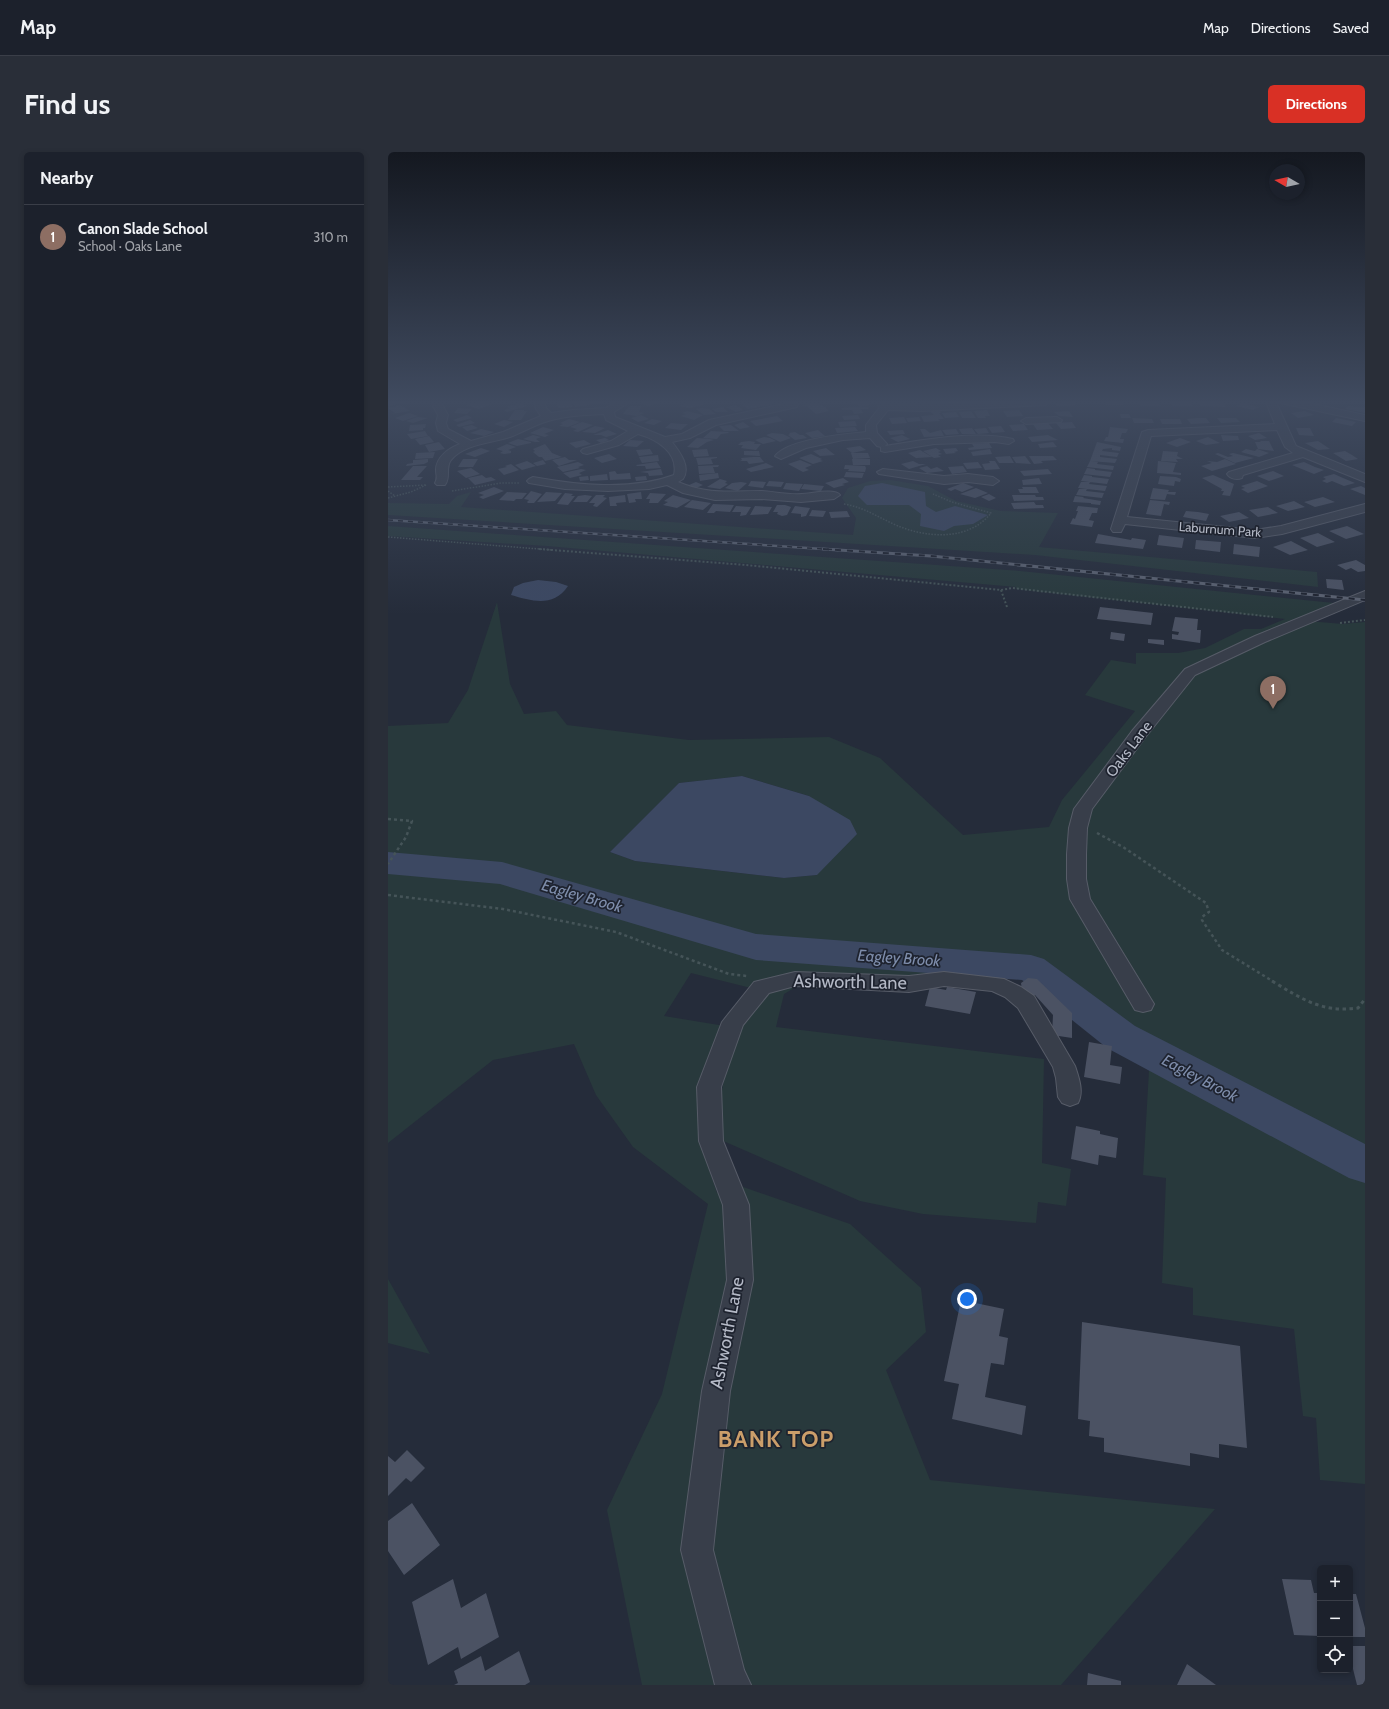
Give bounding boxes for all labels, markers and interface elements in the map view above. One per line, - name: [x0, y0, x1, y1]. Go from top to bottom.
- text: Map: [20, 16, 56, 39]
- text: Map: [1203, 19, 1229, 37]
- text: Directions: [1251, 19, 1311, 37]
- text: Saved: [1333, 19, 1369, 37]
- button: Directions: [1268, 85, 1365, 123]
- text: Find us: [24, 87, 110, 121]
- north arrow: [1269, 164, 1305, 200]
- text: Nearby: [40, 168, 93, 188]
- text: Canon Slade School: [78, 220, 208, 238]
- text: 1: [51, 229, 55, 245]
- text: 310 m: [313, 229, 348, 245]
- text: School · Oaks Lane: [78, 238, 182, 254]
- street label: Laburnum Park: [1178, 518, 1262, 540]
- pin: 1: [1260, 676, 1286, 709]
- street label: Oaks Lane: [1102, 717, 1156, 781]
- water label: Eagley Brook: [540, 875, 626, 917]
- water label: Eagley Brook: [857, 946, 942, 970]
- street label: Ashworth Lane: [793, 970, 907, 994]
- water label: Eagley Brook: [1159, 1050, 1242, 1106]
- street label: Ashworth Lane: [705, 1275, 749, 1391]
- your location: [957, 1289, 977, 1309]
- district label: BANK TOP: [718, 1425, 834, 1453]
- map controls: [1317, 1565, 1353, 1673]
- button: +: [1317, 1565, 1353, 1601]
- button: −: [1317, 1601, 1353, 1637]
- button: locate: [1317, 1637, 1353, 1673]

